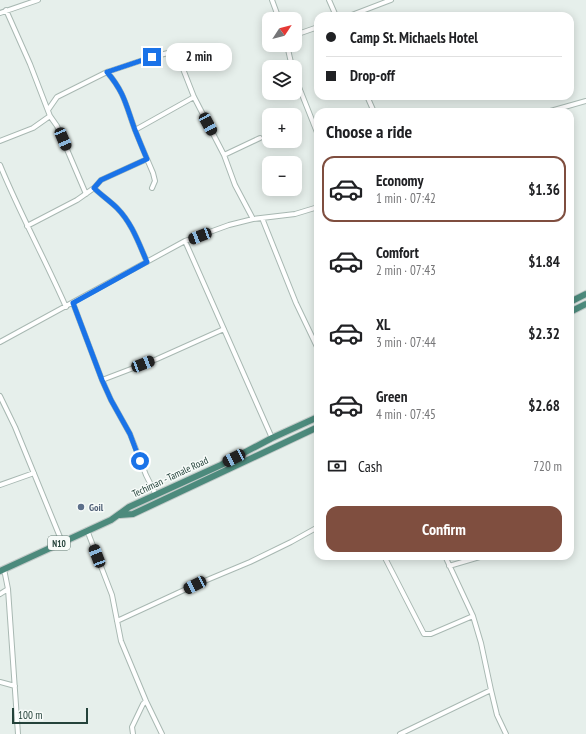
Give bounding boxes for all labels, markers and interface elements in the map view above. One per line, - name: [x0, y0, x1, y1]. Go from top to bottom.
- north arrow: [262, 12, 302, 52]
- map controls: [262, 12, 302, 196]
- text: Camp St. Michaels Hotel: [350, 28, 478, 47]
- callout: 2 min: [166, 43, 232, 71]
- route end: [143, 48, 161, 66]
- text: 2 min: [186, 48, 212, 65]
- button: layers: [262, 60, 302, 100]
- text: Drop-off: [350, 66, 395, 85]
- button: +: [262, 108, 302, 148]
- car: [197, 111, 219, 137]
- text: Choose a ride: [326, 120, 412, 143]
- car: [53, 126, 73, 152]
- button: −: [262, 156, 302, 196]
- icon: car: [328, 171, 364, 207]
- text: Economy: [376, 171, 424, 190]
- text: $1.36: [528, 180, 560, 199]
- text: 1 min · 07:42: [376, 190, 436, 207]
- car: [187, 226, 213, 246]
- icon: car: [328, 243, 364, 279]
- text: Comfort: [376, 243, 419, 262]
- text: $1.84: [528, 252, 560, 271]
- text: 2 min · 07:43: [376, 262, 436, 279]
- icon: car: [328, 315, 364, 351]
- text: XL: [376, 315, 390, 334]
- text: $2.32: [528, 324, 560, 343]
- text: 3 min · 07:44: [376, 334, 436, 351]
- car: [130, 354, 156, 374]
- icon: car: [328, 387, 364, 423]
- text: Green: [376, 387, 408, 406]
- text: $2.68: [528, 396, 560, 415]
- text: 4 min · 07:45: [376, 406, 436, 423]
- car: [221, 447, 247, 469]
- route start: [131, 452, 149, 470]
- street label: Techiman - Tamale Road: [130, 454, 210, 500]
- icon: cash: [326, 455, 348, 477]
- text: Cash: [358, 457, 382, 476]
- text: 720 m: [533, 458, 562, 475]
- place label: Goil: [89, 501, 104, 514]
- marker: Goil: [76, 502, 86, 512]
- button: Confirm: [326, 506, 562, 552]
- road number: N10: [48, 536, 70, 550]
- car: [87, 543, 107, 569]
- car: [182, 574, 208, 596]
- scale bar: [12, 706, 88, 725]
- text: 100 m: [18, 708, 42, 722]

